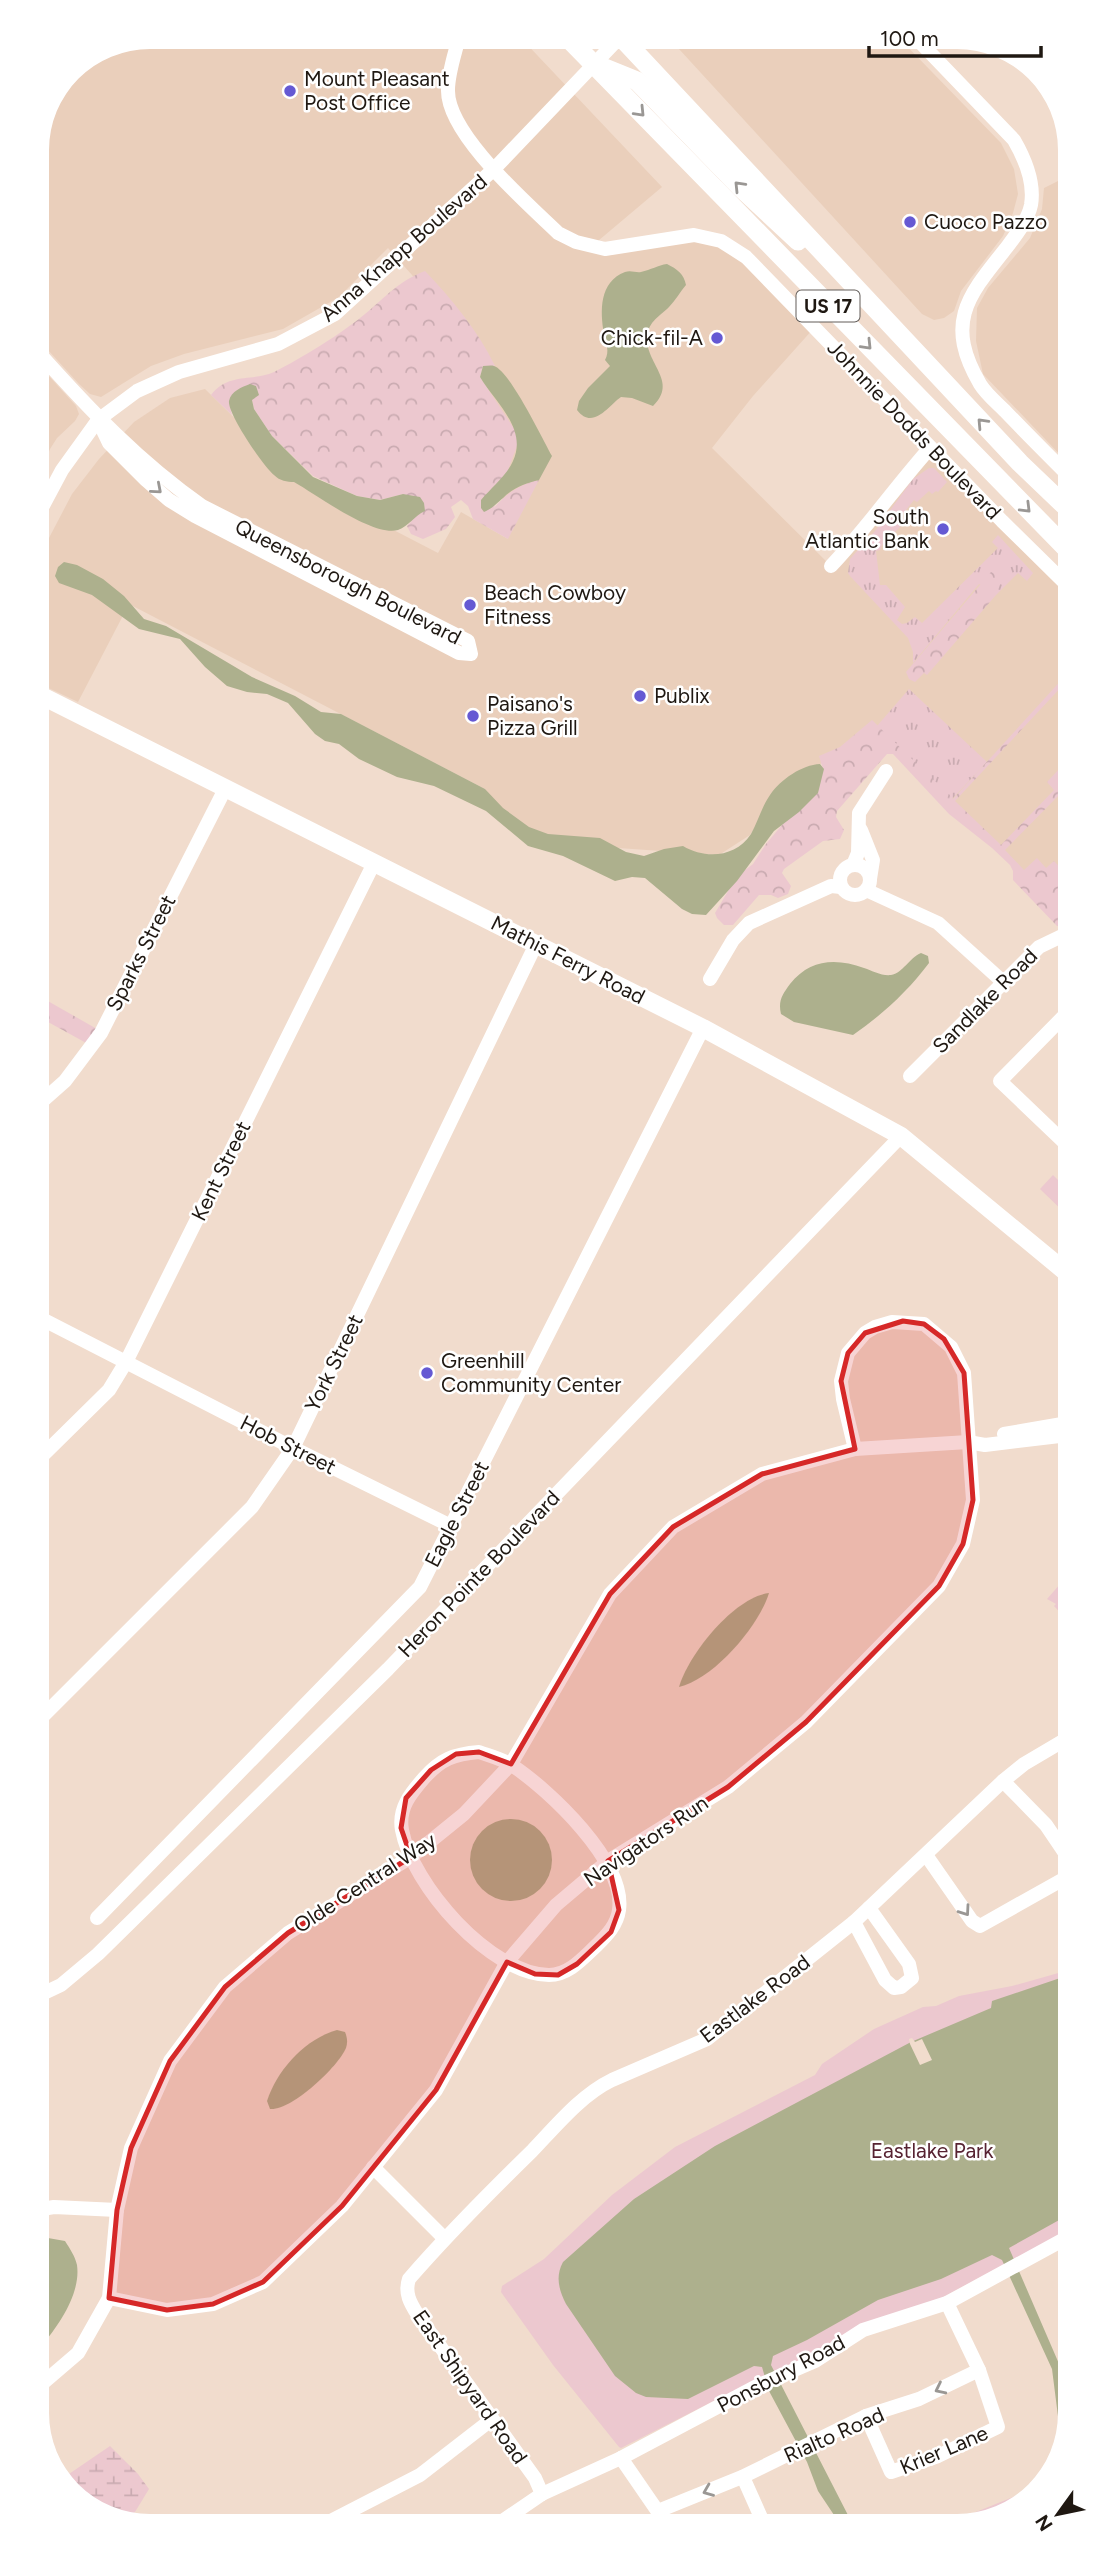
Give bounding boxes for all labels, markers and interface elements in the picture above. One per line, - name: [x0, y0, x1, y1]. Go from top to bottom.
- scale bar: [869, 14, 1040, 58]
- text: 100 m: [880, 26, 939, 51]
- place label: Mount Pleasant Post Office: [304, 66, 450, 115]
- marker: Mount Pleasant Post Office: [282, 83, 298, 99]
- one-way arrow: [631, 104, 644, 117]
- street label: Anna Knapp Boulevard: [315, 169, 492, 327]
- one-way arrow: [734, 181, 747, 194]
- place label: Cuoco Pazzo: [924, 209, 1047, 234]
- marker: Cuoco Pazzo: [902, 214, 918, 230]
- road number: US 17: [796, 290, 860, 322]
- place label: Chick-fil-A: [601, 325, 703, 350]
- marker: Chick-fil-A: [709, 330, 725, 346]
- street label: Johnnie Dodds Boulevard: [822, 335, 1006, 524]
- one-way arrow: [858, 337, 871, 350]
- one-way arrow: [978, 418, 991, 431]
- one-way arrow: [149, 481, 162, 493]
- one-way arrow: [1018, 500, 1030, 512]
- place label: South Atlantic Bank: [805, 504, 930, 553]
- street label: Queensborough Boulevard: [231, 514, 466, 650]
- marker: South Atlantic Bank: [935, 521, 951, 537]
- place label: Beach Cowboy Fitness: [484, 580, 626, 629]
- marker: Beach Cowboy Fitness: [462, 597, 478, 613]
- place label: Publix: [654, 683, 710, 708]
- marker: Publix: [632, 688, 648, 704]
- place label: Paisano's Pizza Grill: [487, 691, 578, 740]
- marker: Paisano's Pizza Grill: [465, 708, 481, 724]
- street label: Sparks Street: [101, 890, 181, 1015]
- street label: Mathis Ferry Road: [487, 910, 649, 1009]
- street label: Sandlake Road: [927, 943, 1042, 1058]
- street label: Kent Street: [186, 1117, 255, 1225]
- street label: York Street: [299, 1310, 368, 1415]
- place label: Greenhill Community Center: [441, 1348, 621, 1397]
- marker: Greenhill Community Center: [419, 1365, 435, 1381]
- street label: Hob Street: [236, 1410, 340, 1479]
- street label: Eagle Street: [419, 1457, 494, 1571]
- street label: Heron Pointe Boulevard: [393, 1485, 565, 1662]
- street label: Navigators Run: [579, 1790, 713, 1891]
- street label: Olde Central Way: [289, 1827, 441, 1938]
- one-way arrow: [957, 1903, 969, 1916]
- street label: Eastlake Road: [695, 1949, 815, 2048]
- park label: Eastlake Park: [871, 2138, 994, 2163]
- street label: East Shipyard Road: [408, 2305, 533, 2468]
- street label: Ponsbury Road: [712, 2329, 849, 2418]
- one-way arrow: [935, 2380, 947, 2394]
- street label: Rialto Road: [780, 2401, 888, 2468]
- street label: Krier Lane: [896, 2420, 992, 2479]
- north arrow: [1023, 2479, 1093, 2549]
- one-way arrow: [702, 2483, 714, 2497]
- text: N: [1031, 2511, 1058, 2535]

